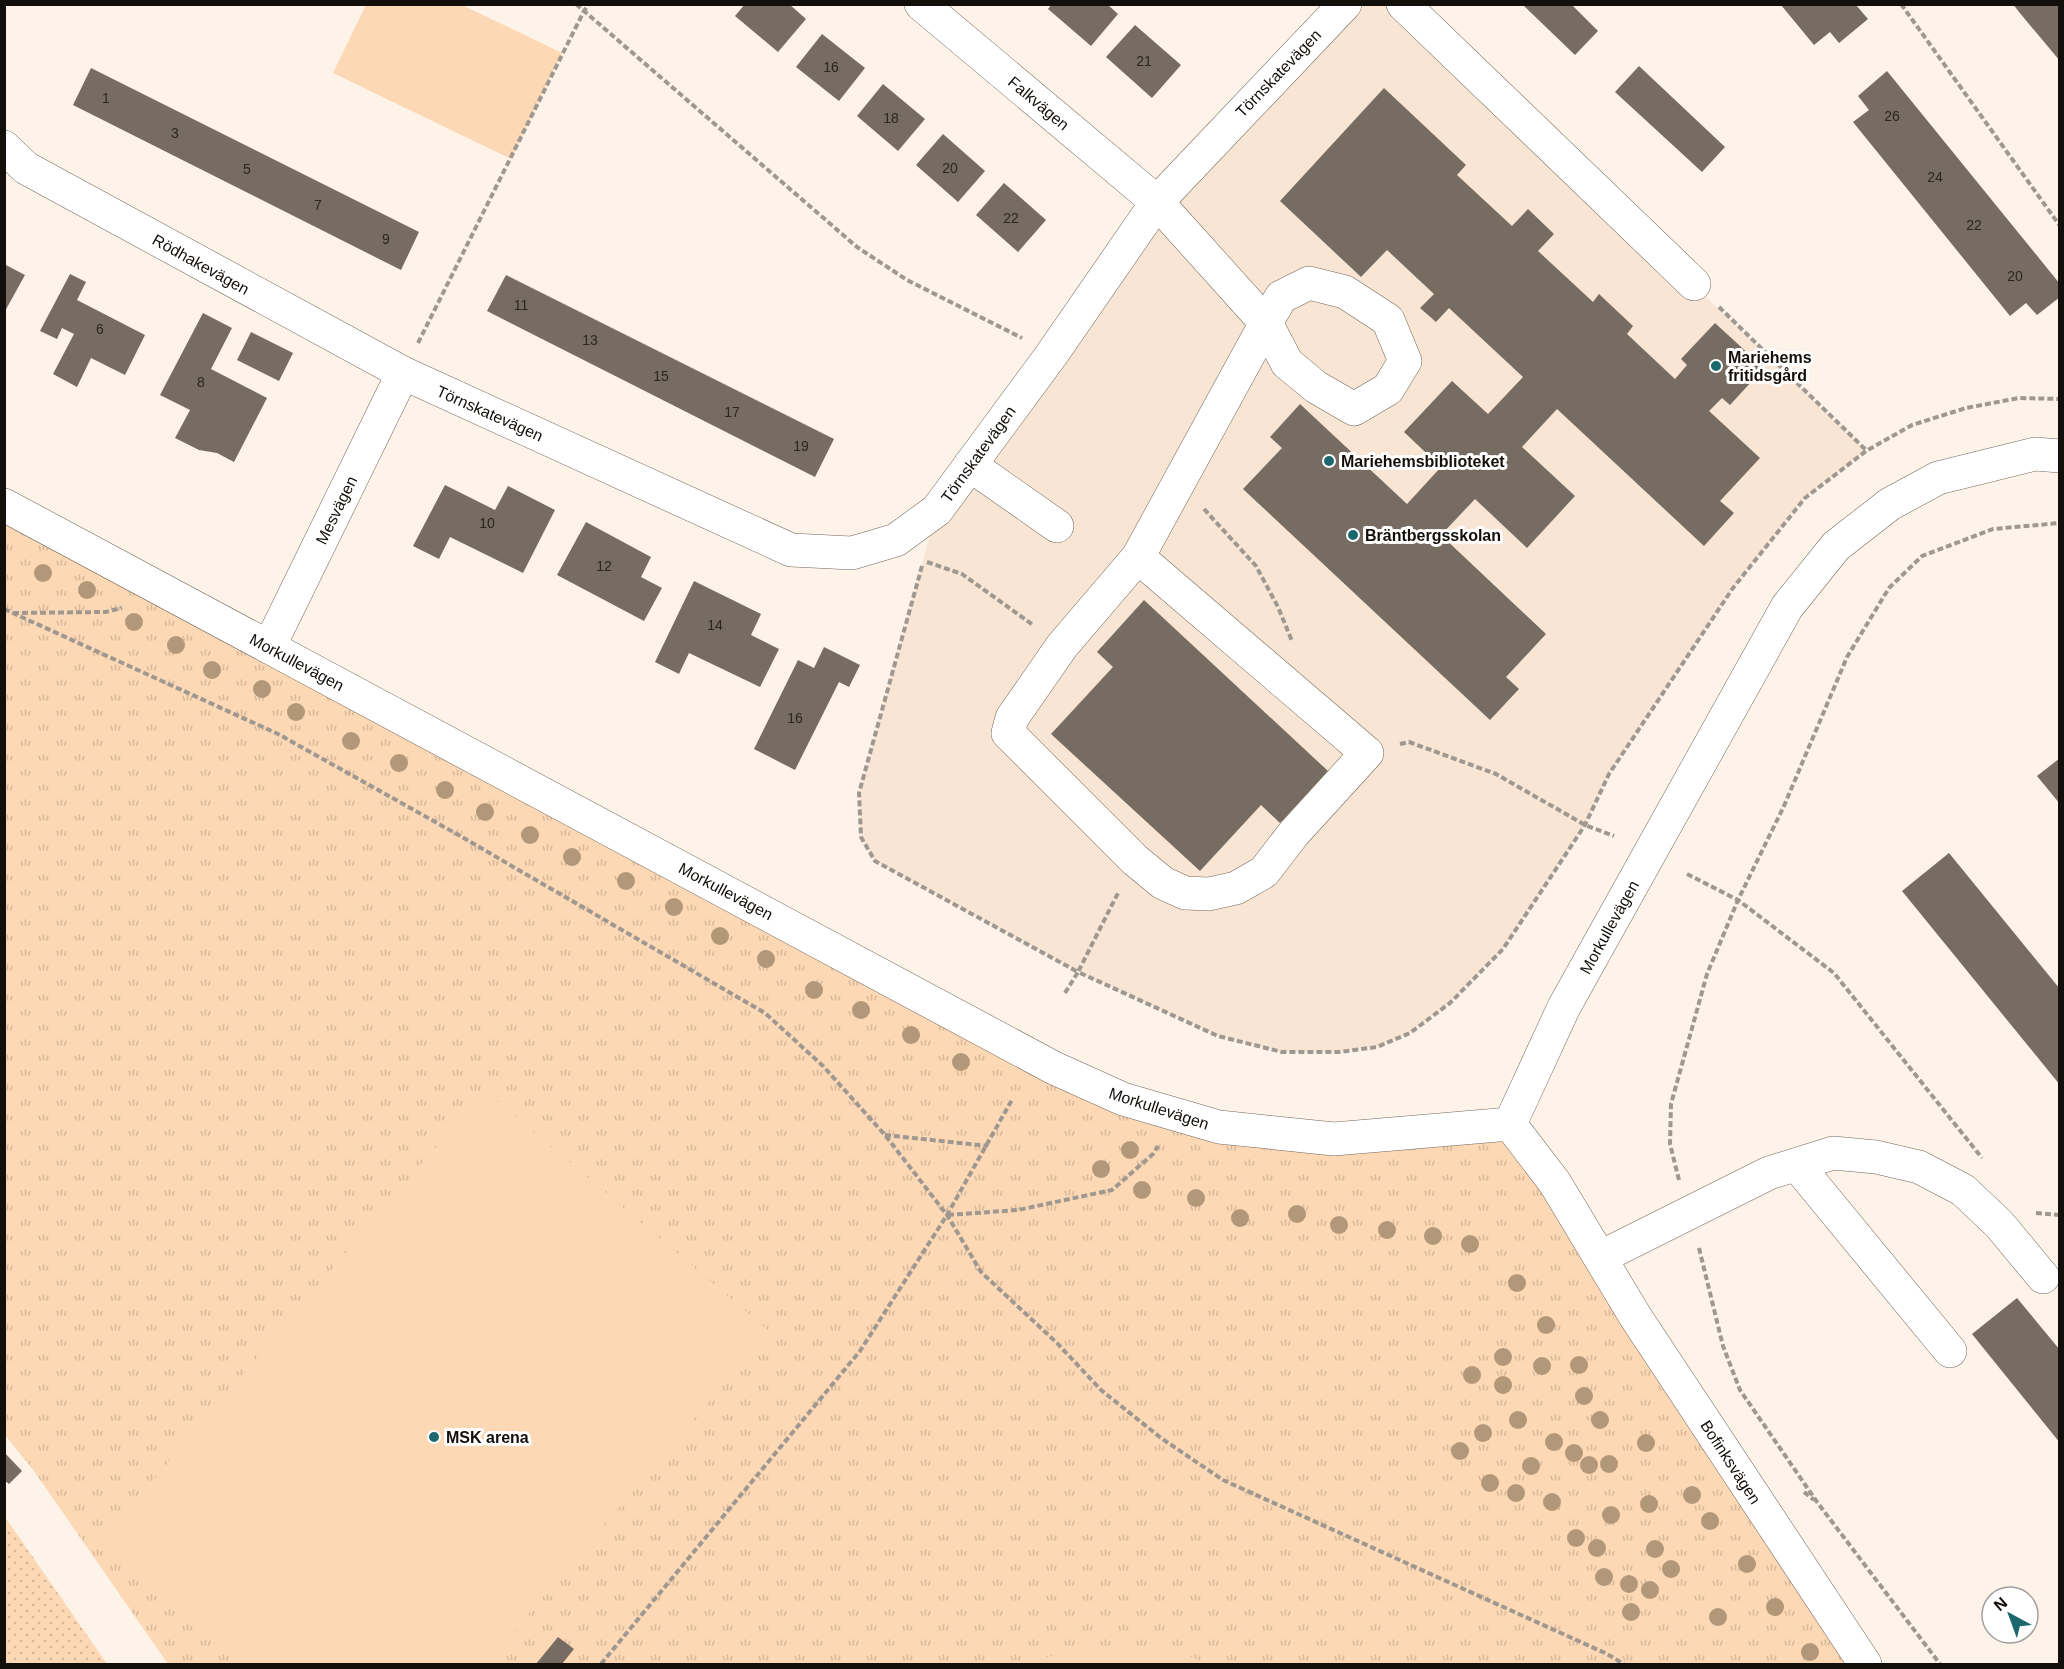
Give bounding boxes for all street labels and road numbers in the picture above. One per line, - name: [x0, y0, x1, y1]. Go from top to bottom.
- street label: Törnskatevägen: [1232, 26, 1324, 121]
- street label: Falkvägen: [1005, 73, 1072, 134]
- street label: Rödhakevägen: [150, 231, 252, 298]
- street label: Törnskatevägen: [434, 382, 546, 445]
- street label: Törnskatevägen: [938, 403, 1019, 506]
- street label: Mesvägen: [313, 473, 360, 547]
- street label: Morkullevägen: [247, 631, 347, 694]
- street label: Morkullevägen: [676, 860, 776, 923]
- street label: Morkullevägen: [1577, 878, 1642, 977]
- street label: Morkullevägen: [1107, 1084, 1211, 1133]
- street label: Bofinksvägen: [1697, 1417, 1764, 1507]

